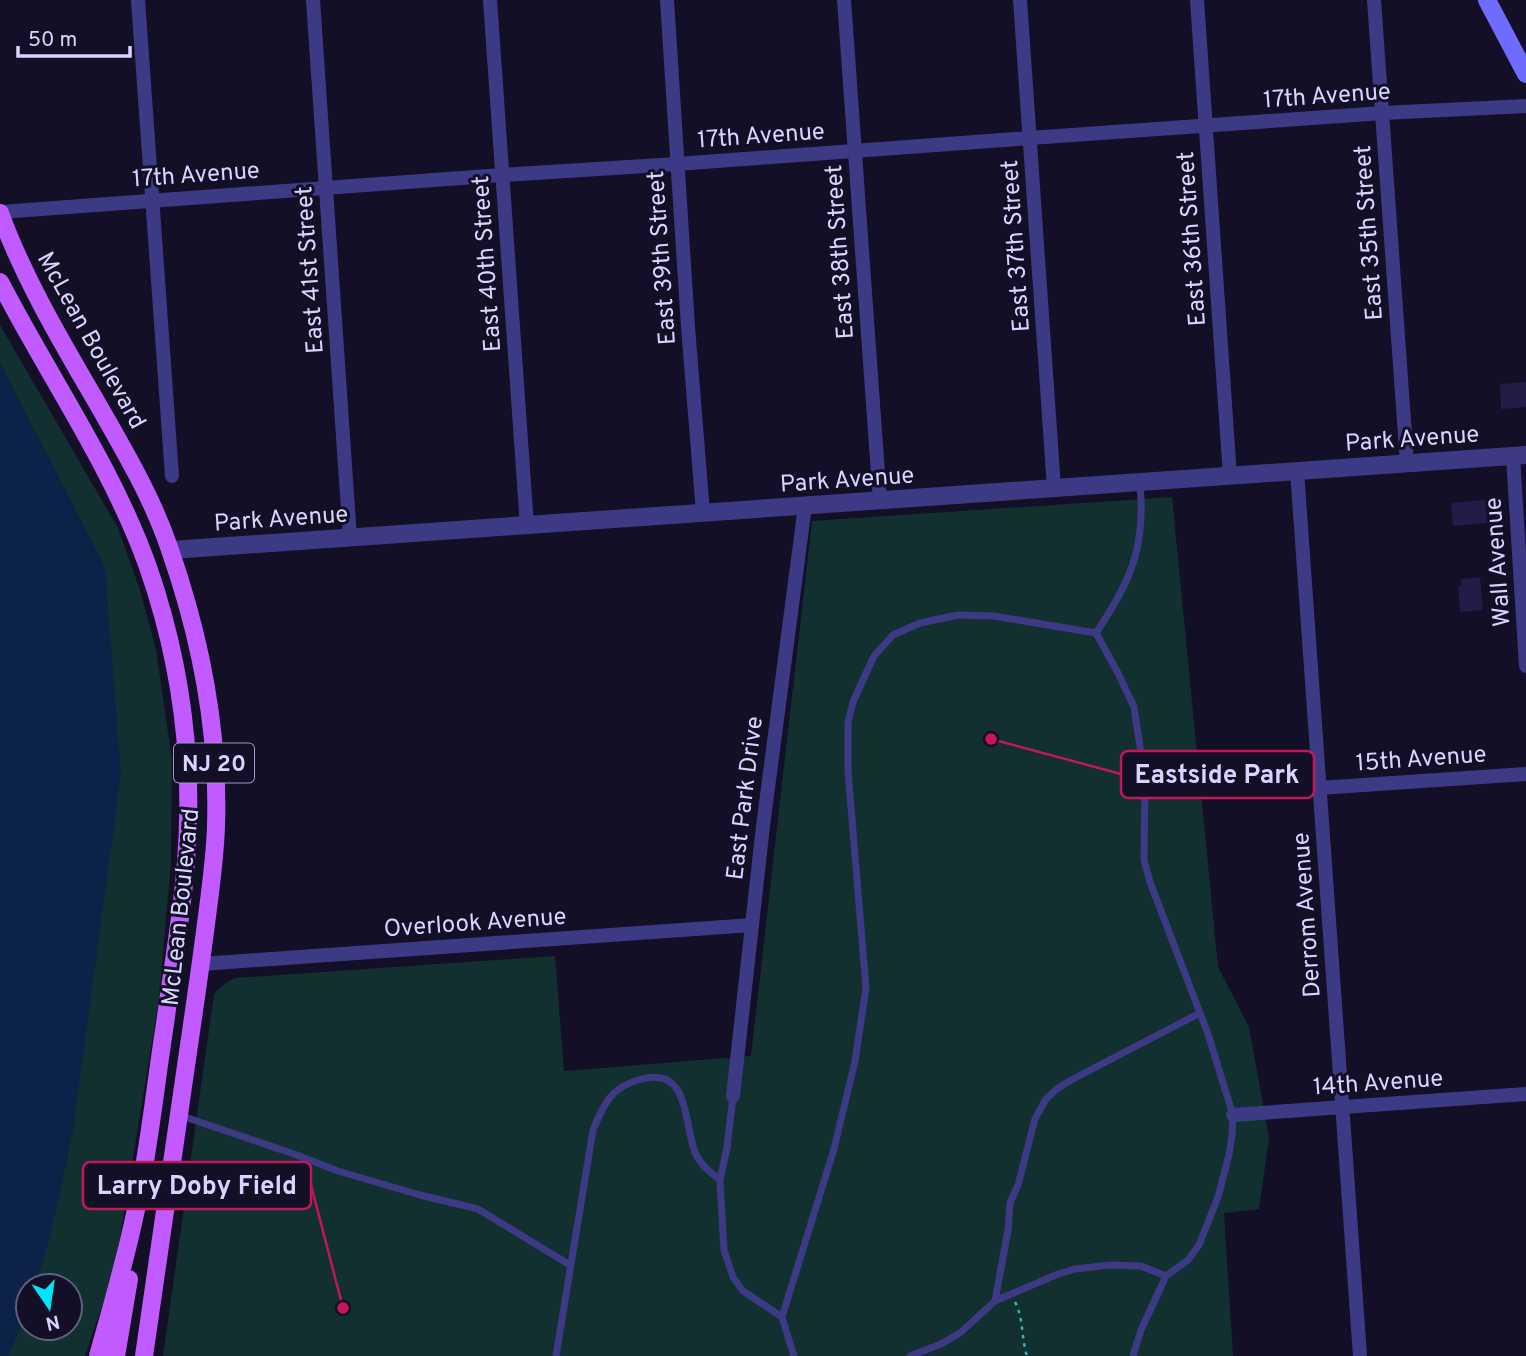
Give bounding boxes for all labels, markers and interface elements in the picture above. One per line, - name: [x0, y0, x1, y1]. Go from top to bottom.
- scale bar: [18, 14, 130, 58]
- text: 50 m: [28, 27, 77, 54]
- street label: 17th Avenue: [1262, 78, 1392, 116]
- street label: 17th Avenue: [696, 118, 826, 156]
- street label: East 35th Street: [1349, 144, 1391, 322]
- street label: East 36th Street: [1172, 150, 1214, 327]
- street label: 17th Avenue: [131, 157, 261, 195]
- street label: East 37th Street: [996, 159, 1038, 333]
- street label: East 38th Street: [820, 163, 862, 340]
- street label: East 39th Street: [642, 170, 684, 346]
- street label: East 40th Street: [467, 175, 509, 353]
- street label: East 41st Street: [290, 185, 332, 355]
- street label: McLean Boulevard: [29, 247, 151, 435]
- street label: Park Avenue: [1344, 420, 1480, 460]
- street label: Park Avenue: [779, 461, 915, 501]
- street label: Wall Avenue: [1480, 496, 1518, 628]
- street label: Park Avenue: [213, 500, 349, 540]
- street label: East Park Drive: [721, 715, 771, 882]
- street label: 15th Avenue: [1355, 740, 1487, 780]
- road number: NJ 20: [174, 744, 254, 782]
- callout: Eastside Park: [1121, 751, 1314, 798]
- text: Eastside Park: [1135, 760, 1300, 793]
- street label: McLean Boulevard: [157, 807, 207, 1007]
- street label: Derrom Avenue: [1287, 831, 1329, 999]
- street label: Overlook Avenue: [383, 903, 567, 945]
- street label: 14th Avenue: [1312, 1064, 1444, 1104]
- callout: Larry Doby Field: [83, 1162, 311, 1209]
- text: Larry Doby Field: [97, 1171, 297, 1204]
- north arrow: [14, 1272, 84, 1342]
- text: N: [43, 1308, 62, 1335]

